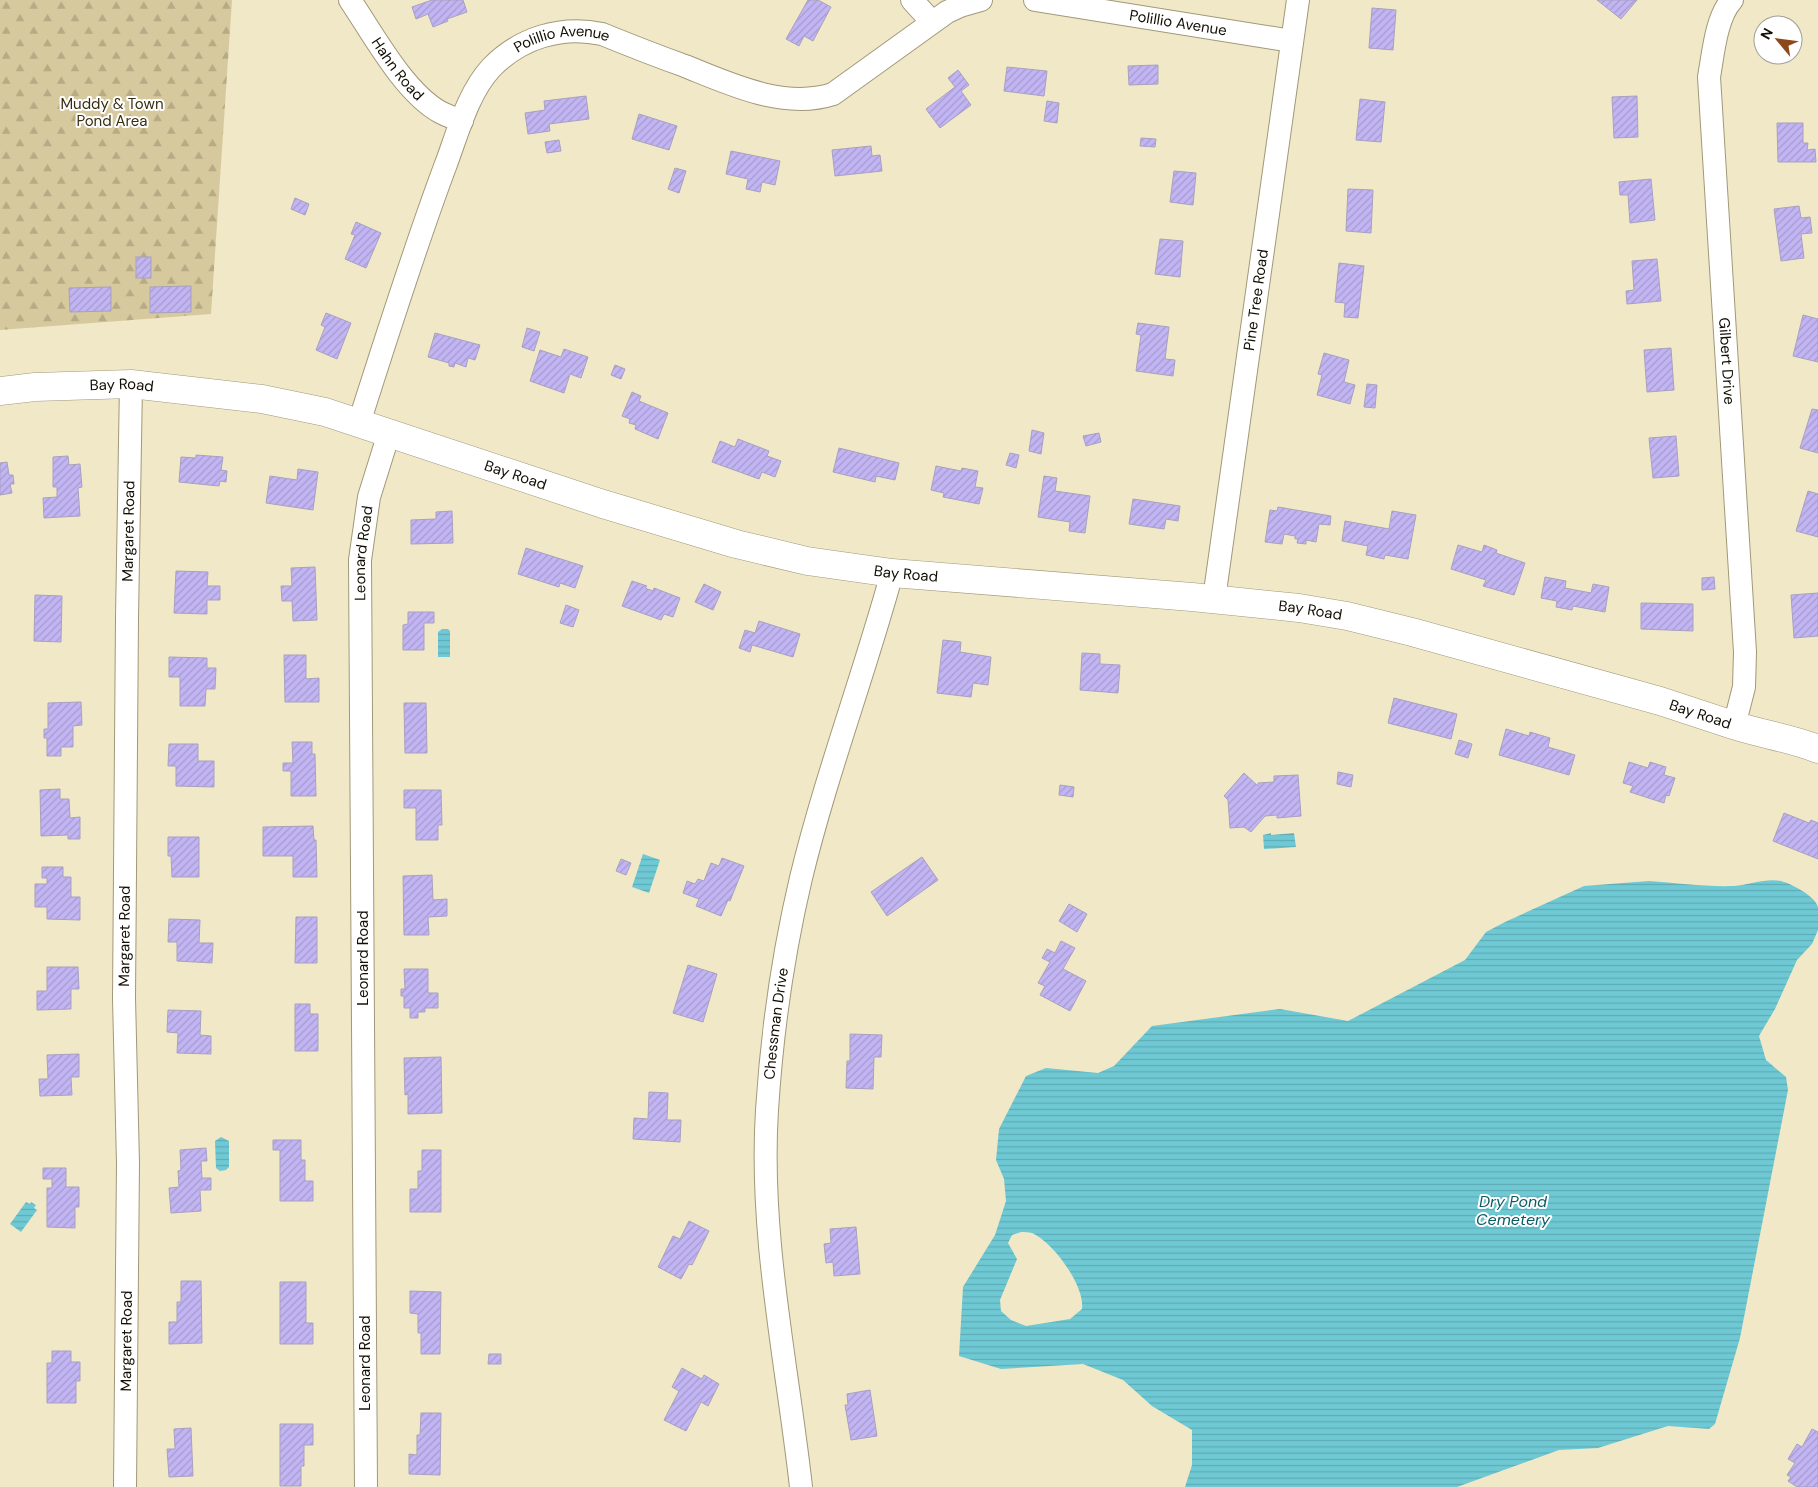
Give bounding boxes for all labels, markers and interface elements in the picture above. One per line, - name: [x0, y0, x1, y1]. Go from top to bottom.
- street label: Polillio Avenue: [1128, 5, 1228, 40]
- north arrow: [1753, 15, 1803, 65]
- street label: Polillio Avenue: [510, 21, 613, 57]
- text: N: [1756, 25, 1777, 43]
- street label: Hahn Road: [367, 34, 428, 105]
- park label: Muddy & Town Pond Area: [60, 94, 164, 131]
- street label: Pine Tree Road: [1239, 248, 1273, 352]
- street label: Gilbert Drive: [1714, 317, 1739, 405]
- street label: Bay Road: [89, 374, 155, 397]
- street label: Bay Road: [482, 455, 549, 495]
- street label: Margaret Road: [118, 480, 139, 582]
- street label: Leonard Road: [350, 504, 378, 601]
- street label: Bay Road: [873, 561, 939, 587]
- street label: Bay Road: [1277, 596, 1344, 625]
- street label: Bay Road: [1667, 695, 1734, 734]
- street label: Margaret Road: [114, 885, 135, 987]
- street label: Leonard Road: [353, 910, 373, 1006]
- street label: Chessman Drive: [759, 966, 793, 1080]
- water label: Dry Pond Cemetery: [1476, 1191, 1551, 1230]
- street label: Margaret Road: [116, 1290, 137, 1392]
- street label: Leonard Road: [355, 1315, 375, 1411]

